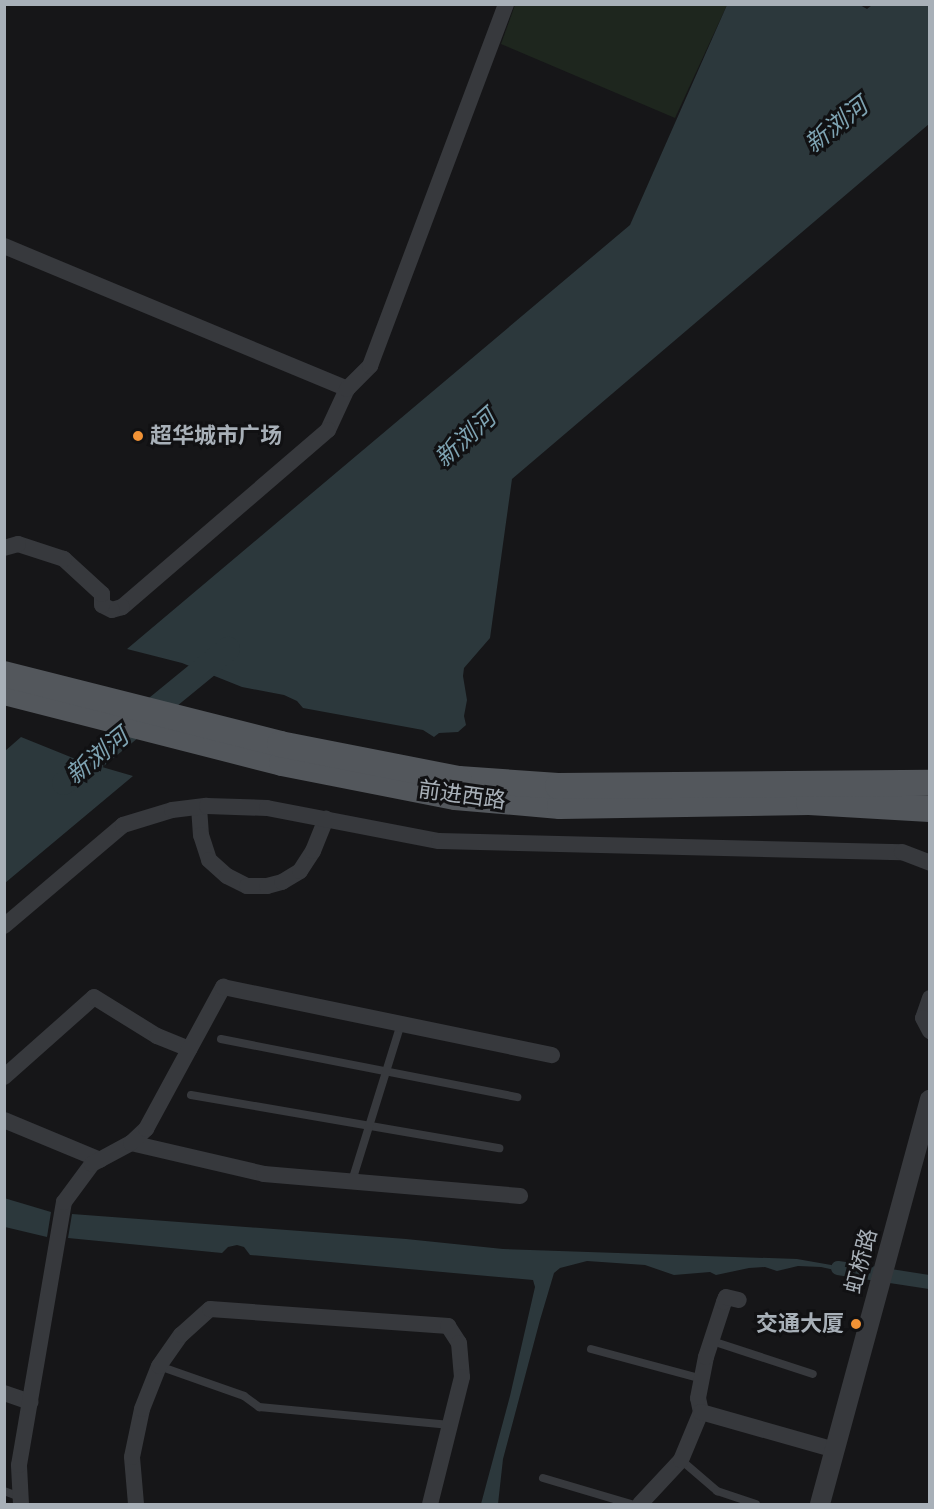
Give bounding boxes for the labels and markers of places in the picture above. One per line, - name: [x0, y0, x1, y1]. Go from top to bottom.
- place label: 超华城市广场: [150, 423, 282, 449]
- marker: 超华城市广场: [131, 429, 145, 443]
- place label: 交通大厦: [756, 1311, 844, 1337]
- marker: 交通大厦: [849, 1317, 863, 1331]

